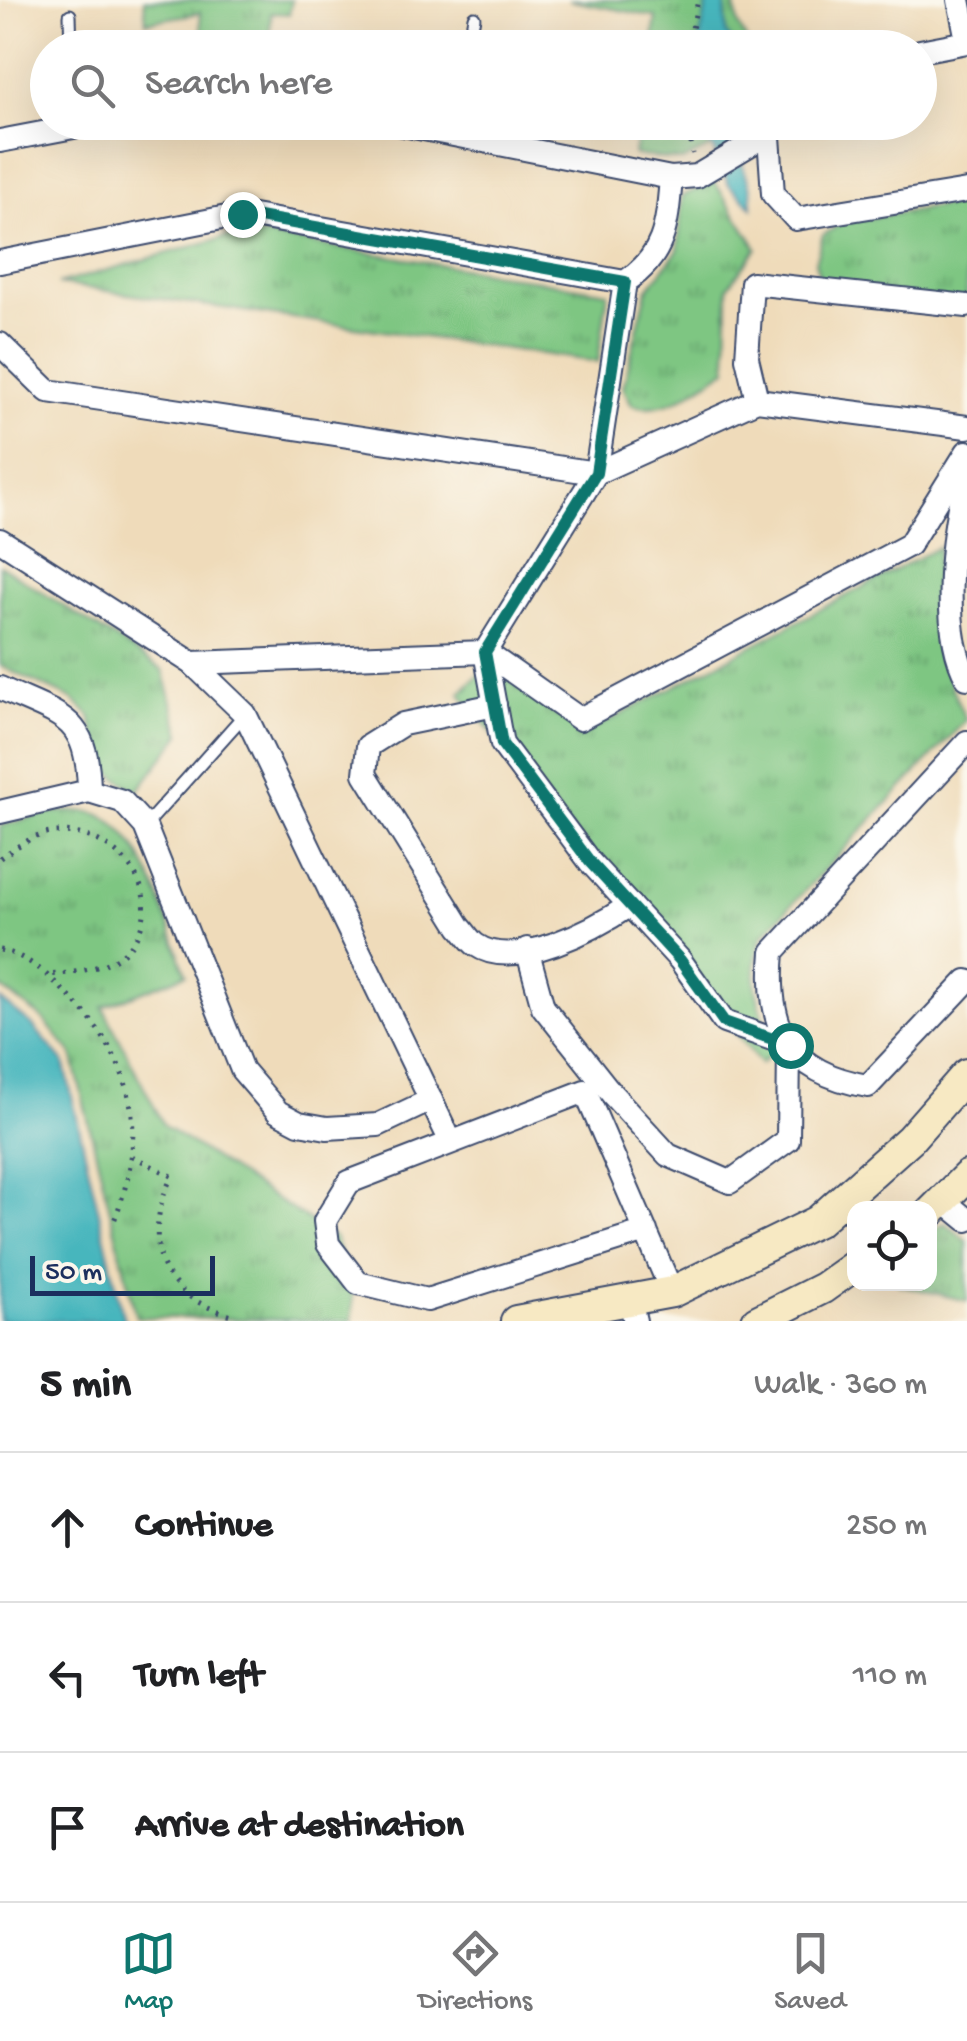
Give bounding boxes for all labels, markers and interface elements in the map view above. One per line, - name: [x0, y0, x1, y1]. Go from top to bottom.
- search box: [30, 30, 937, 140]
- icon: search: [65, 58, 120, 113]
- text: Search here: [145, 63, 332, 107]
- route end: [220, 192, 266, 238]
- route start: [768, 1023, 814, 1069]
- map controls: [847, 1201, 937, 1291]
- button: locate: [847, 1201, 937, 1291]
- scale bar: [30, 1251, 215, 1296]
- text: 50 m: [45, 1257, 102, 1290]
- text: 5 min: [40, 1362, 131, 1411]
- text: Walk · 360 m: [754, 1367, 927, 1405]
- icon: ahead: [40, 1500, 95, 1555]
- text: Continue: [135, 1505, 273, 1549]
- text: 250 m: [846, 1508, 927, 1546]
- icon: left: [40, 1650, 95, 1705]
- text: Turn left: [135, 1655, 263, 1699]
- text: 110 m: [853, 1658, 927, 1696]
- icon: arrive: [40, 1800, 95, 1855]
- text: Arrive at destination: [135, 1805, 464, 1849]
- tab: Map: [121, 1926, 176, 2019]
- tab: Directions: [418, 1926, 532, 2019]
- tab: Saved: [774, 1926, 846, 2019]

